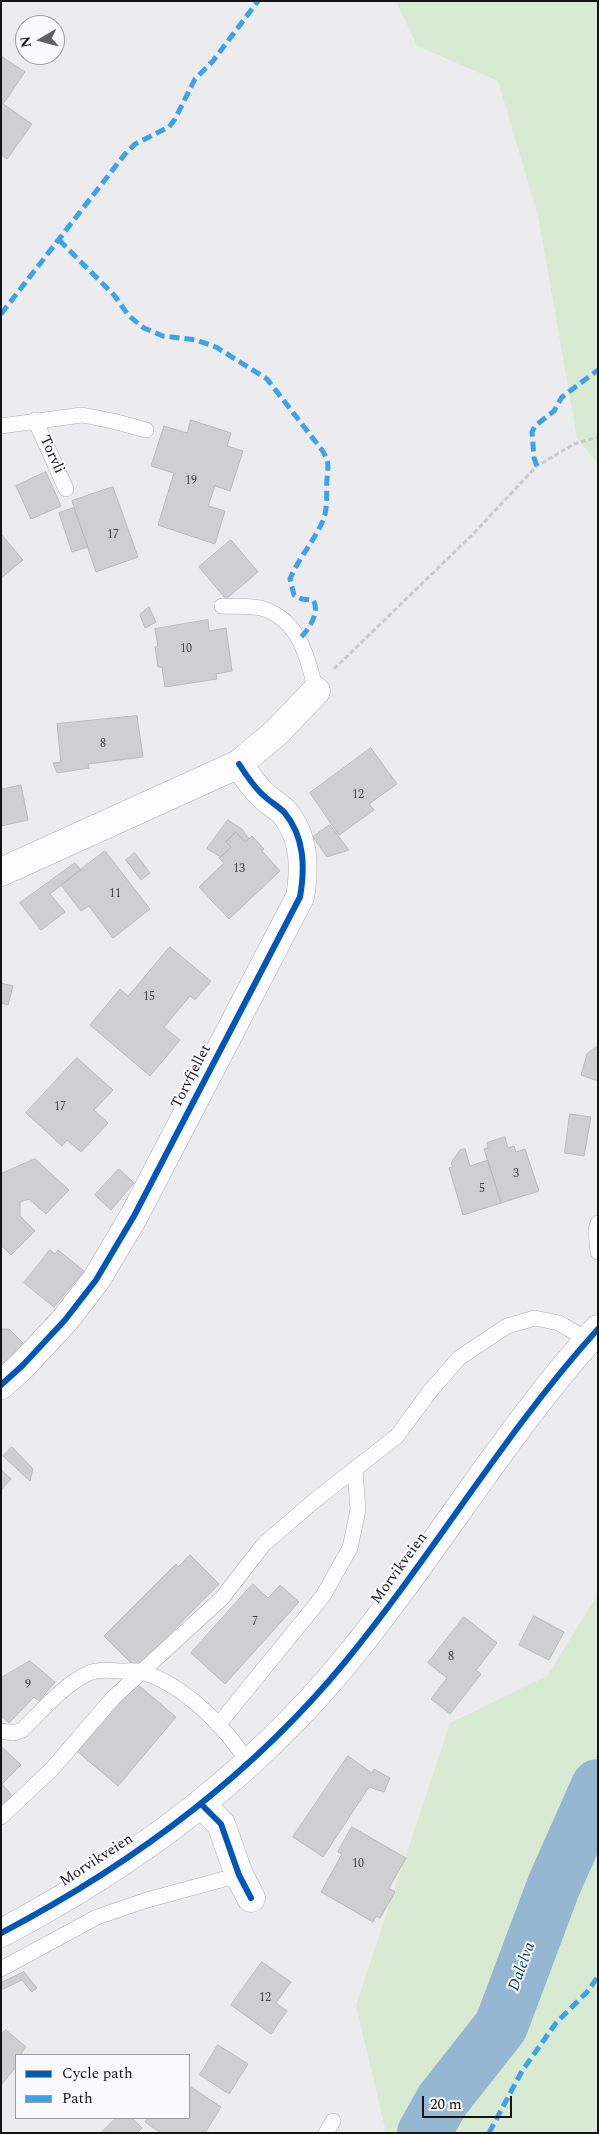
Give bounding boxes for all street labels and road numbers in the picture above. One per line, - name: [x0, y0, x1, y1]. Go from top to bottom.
- street label: Torvli: [35, 433, 67, 477]
- street label: Torvfjellet: [168, 1042, 216, 1112]
- street label: Morvikveien: [368, 1530, 432, 1608]
- street label: Morvikveien: [57, 1831, 137, 1891]

